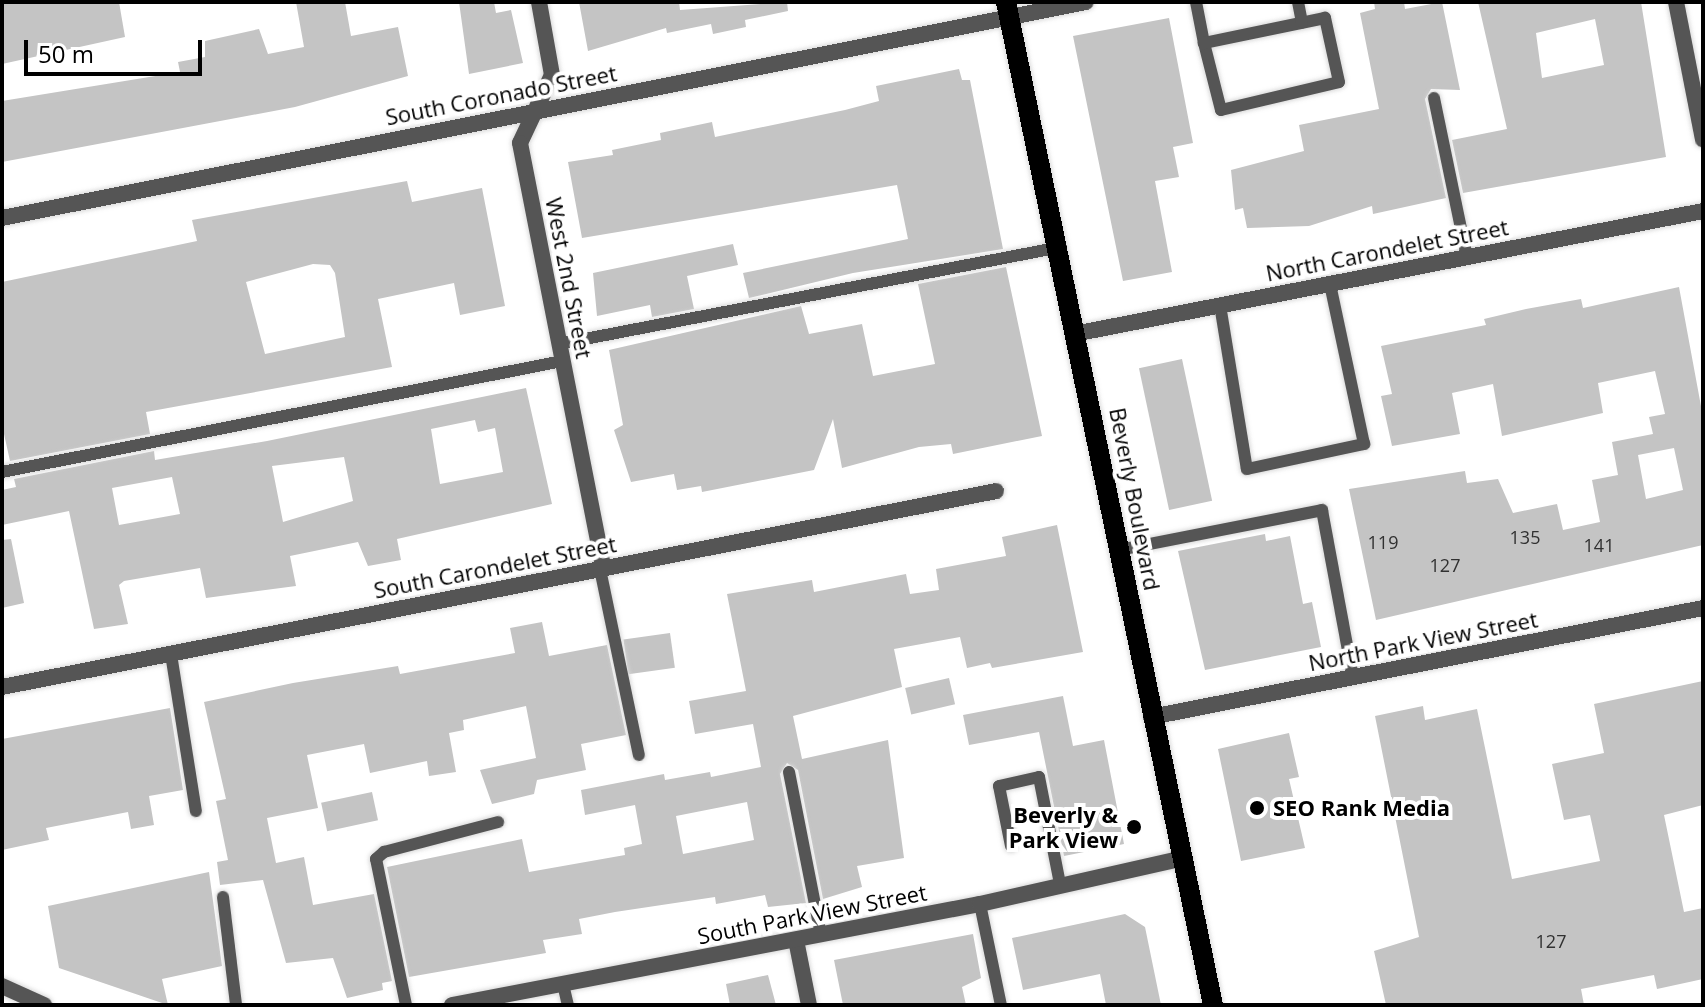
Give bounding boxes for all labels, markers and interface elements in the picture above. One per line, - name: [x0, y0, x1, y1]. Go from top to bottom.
- scale bar: [28, 24, 206, 74]
- text: 50 m: [38, 37, 94, 70]
- street label: South Coronado Street: [383, 60, 619, 130]
- street label: West 2nd Street: [540, 195, 598, 361]
- street label: North Carondelet Street: [1264, 214, 1510, 286]
- street label: Beverly Boulevard: [1104, 405, 1166, 593]
- house number: 135: [1510, 526, 1540, 548]
- street label: South Carondelet Street: [372, 531, 618, 603]
- house number: 119: [1368, 531, 1398, 553]
- house number: 141: [1584, 534, 1614, 556]
- house number: 127: [1430, 554, 1460, 576]
- street label: North Park View Street: [1306, 606, 1540, 676]
- place label: SEO Rank Media: [1273, 795, 1450, 821]
- marker: SEO Rank Media: [1248, 799, 1266, 817]
- place label: Beverly & Park View: [1009, 801, 1118, 852]
- marker: Beverly & Park View: [1125, 818, 1143, 836]
- street label: South Park View Street: [695, 879, 929, 949]
- house number: 127: [1536, 930, 1566, 952]

